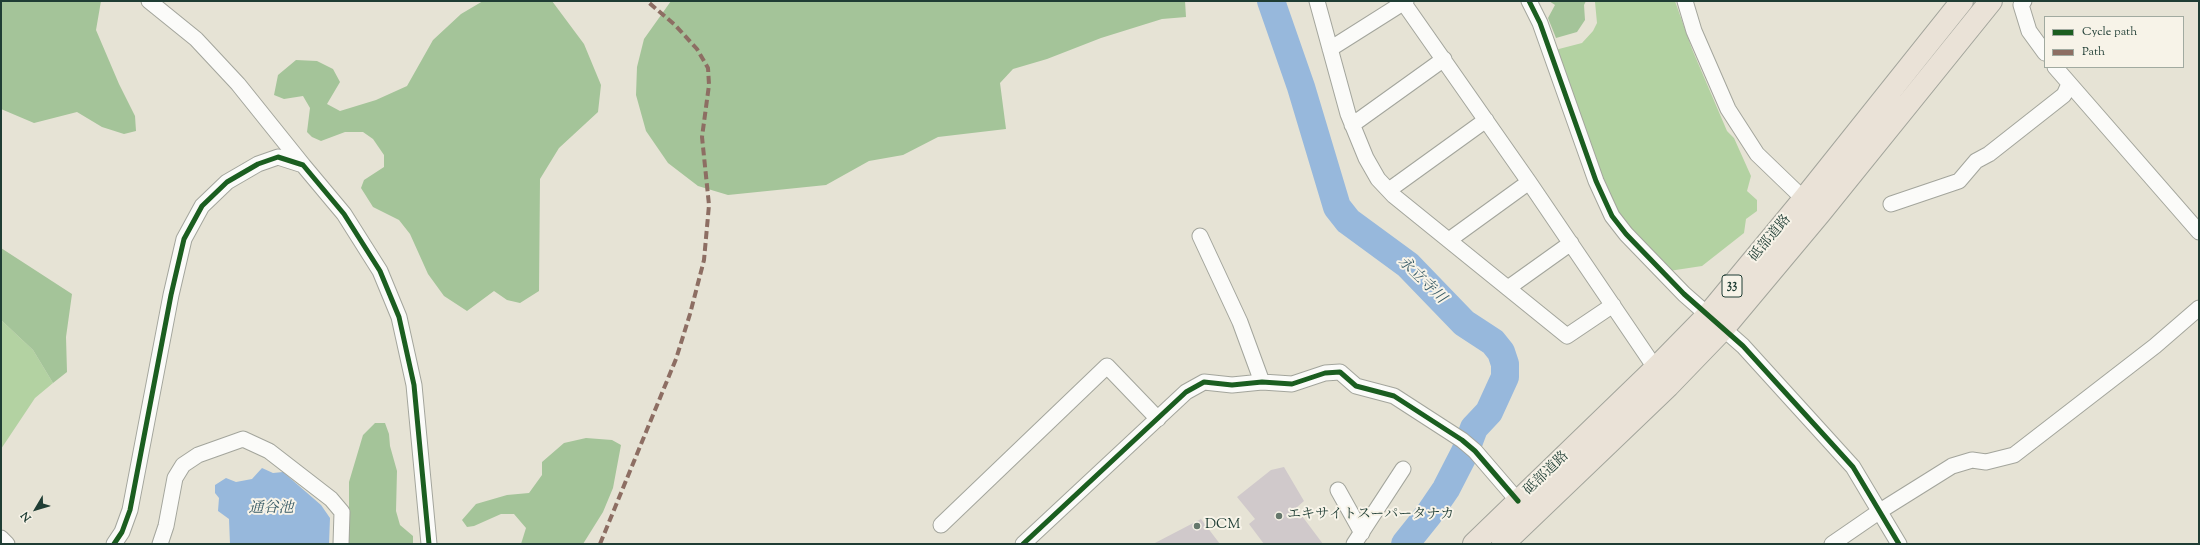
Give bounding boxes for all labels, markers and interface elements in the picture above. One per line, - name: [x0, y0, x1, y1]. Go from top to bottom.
- legend: [2044, 16, 2184, 68]
- text: Cycle path: [2082, 23, 2137, 41]
- text: Path: [2082, 43, 2105, 61]
- street label: 砥部道路: [1747, 212, 1795, 266]
- water label: 永立寺川: [1393, 254, 1449, 308]
- road number: 33: [1722, 275, 1742, 297]
- street label: 砥部道路: [1521, 449, 1573, 499]
- north arrow: [16, 489, 56, 529]
- water label: 通谷池: [249, 500, 293, 518]
- text: N: [18, 508, 36, 525]
- place label: エキサイトスーパータナカ: [1287, 508, 1454, 524]
- marker: エキサイトスーパータナカ: [1274, 511, 1284, 521]
- place label: DCM: [1205, 518, 1240, 534]
- marker: DCM: [1192, 521, 1202, 531]

